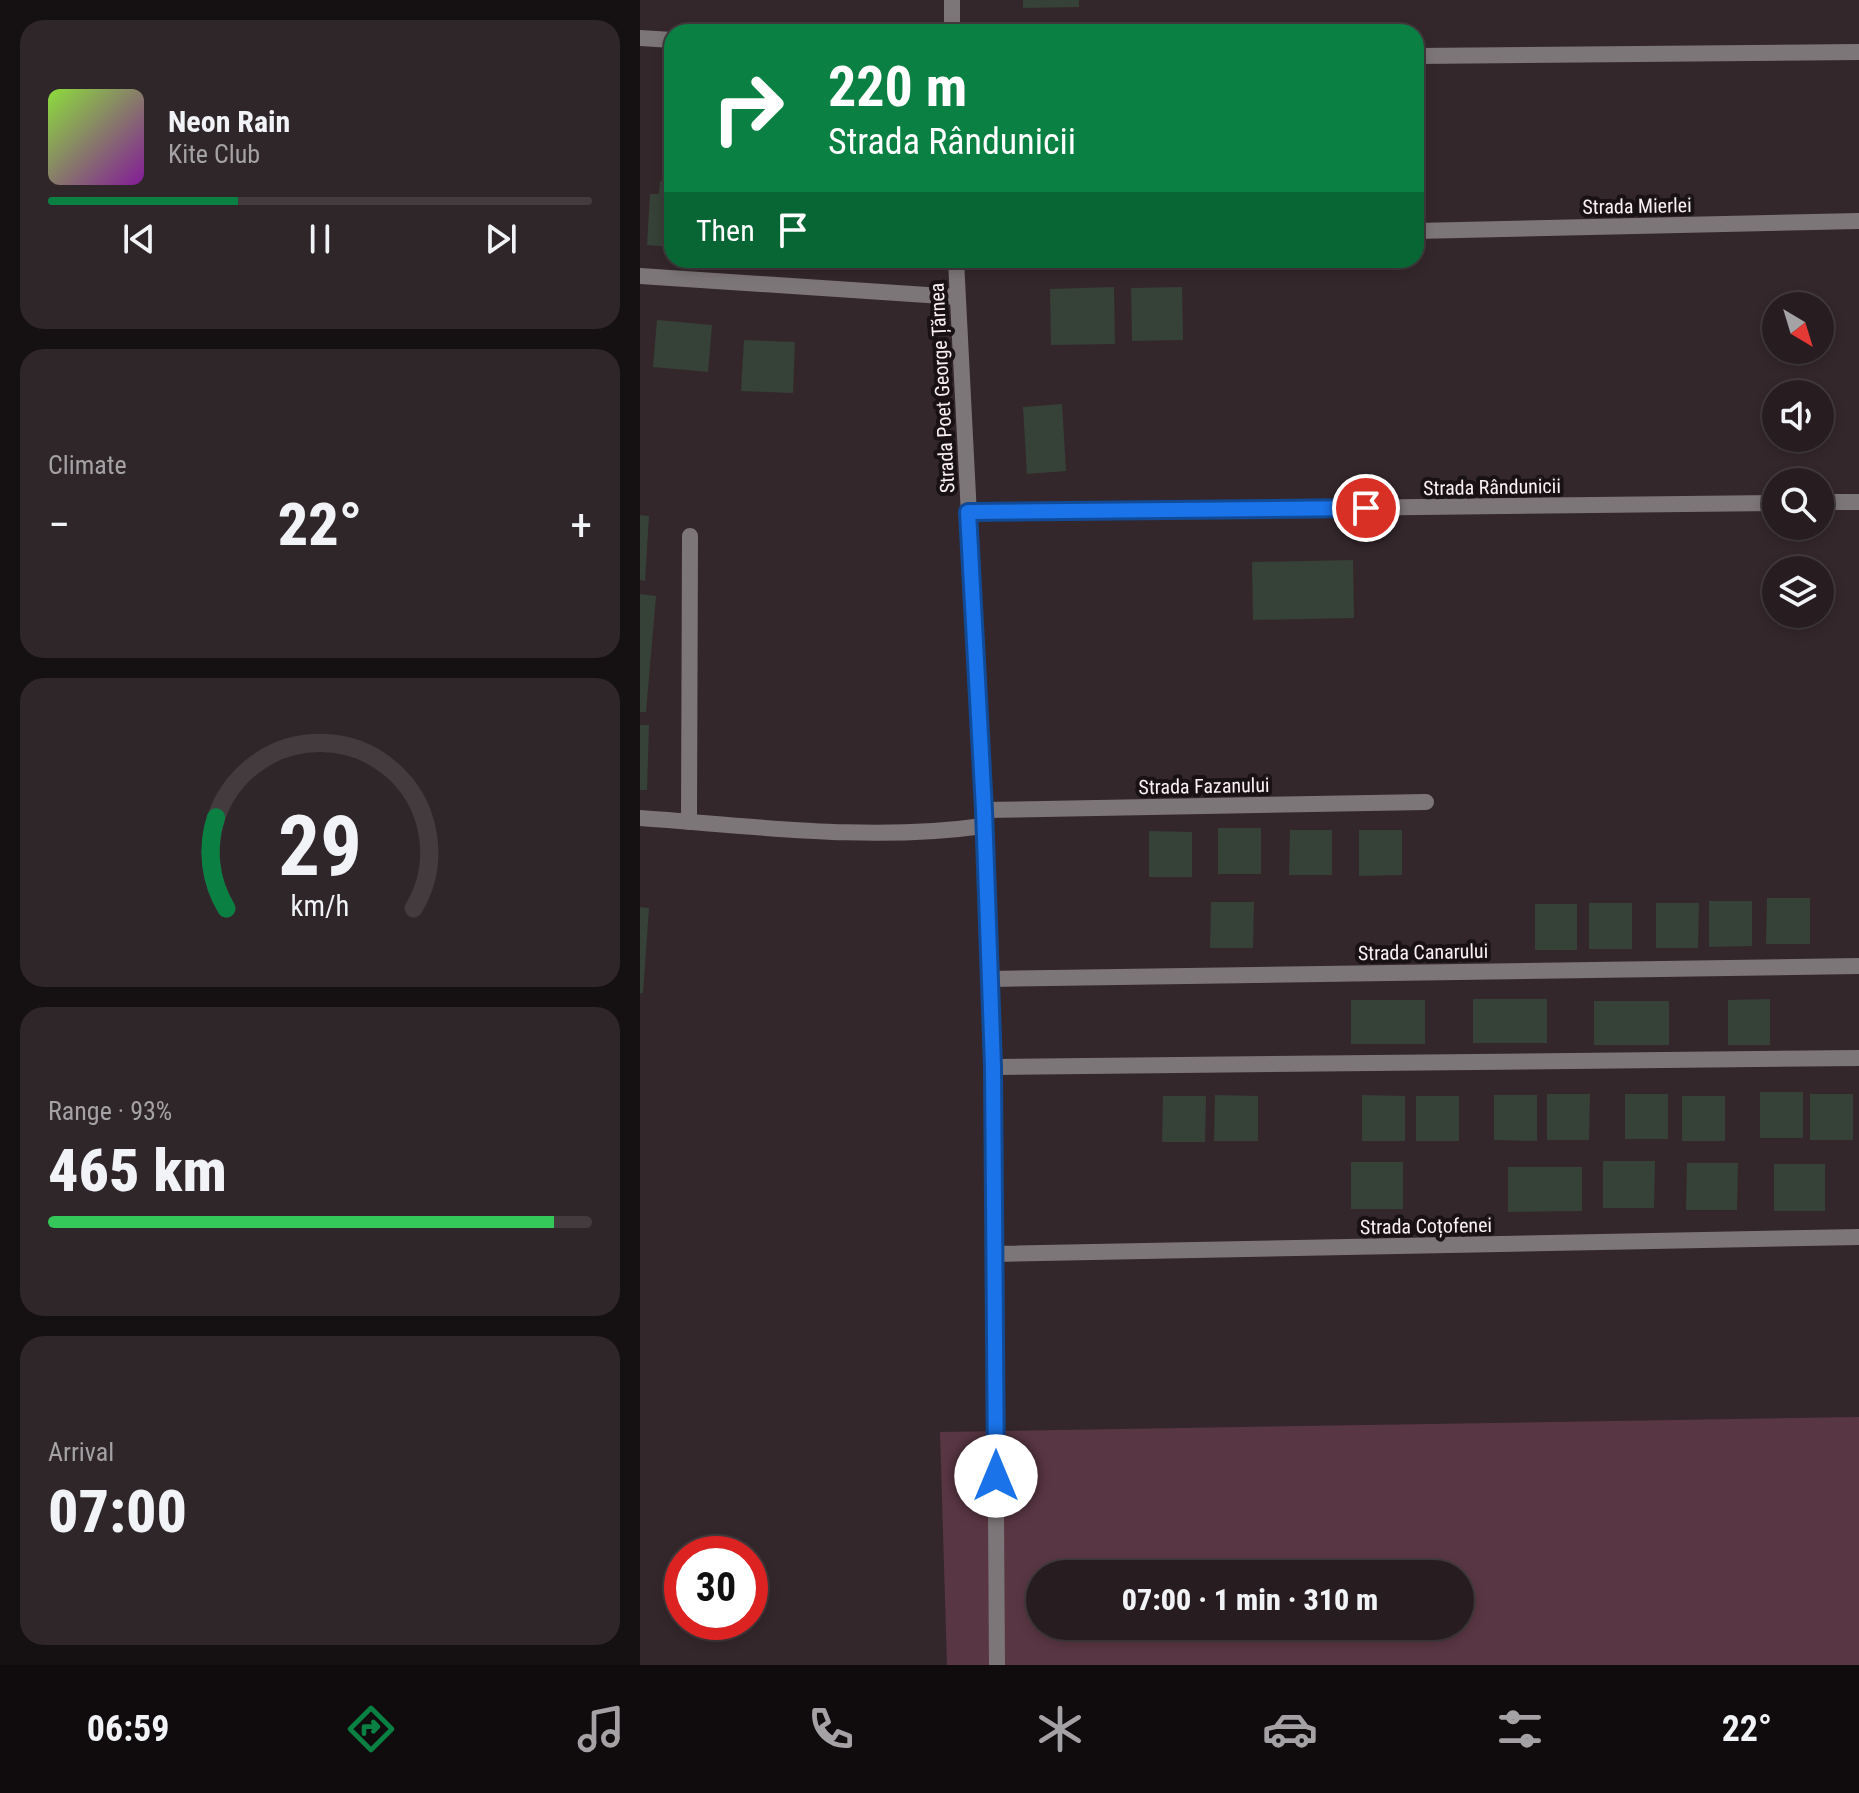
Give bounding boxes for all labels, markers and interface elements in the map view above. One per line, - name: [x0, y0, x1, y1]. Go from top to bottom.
- text: 220 m: [828, 54, 967, 120]
- icon: right: [696, 56, 800, 160]
- text: Neon Rain: [168, 104, 290, 139]
- text: Strada Rândunicii: [828, 121, 1076, 163]
- text: Kite Club: [168, 139, 260, 169]
- street label: Strada Mierlei: [1582, 193, 1692, 219]
- icon: arrive: [771, 208, 815, 252]
- text: Then: [696, 213, 755, 248]
- icon: previous: [117, 217, 161, 261]
- icon: pause: [298, 217, 342, 261]
- icon: next: [479, 217, 523, 261]
- street label: Strada Poet George Țărnea: [925, 282, 960, 494]
- north arrow: [1762, 292, 1834, 364]
- map controls: [1762, 292, 1834, 628]
- button: sound: [1762, 380, 1834, 452]
- text: Climate: [48, 450, 127, 480]
- button: search: [1762, 468, 1834, 540]
- pin: [1332, 474, 1400, 542]
- street label: Strada Rândunicii: [1423, 474, 1561, 500]
- icon: arrive: [1344, 486, 1388, 530]
- text: 22°: [278, 489, 362, 560]
- text: −: [48, 499, 70, 551]
- text: +: [570, 499, 592, 551]
- button: layers: [1762, 556, 1834, 628]
- street label: Strada Fazanului: [1138, 773, 1270, 799]
- text: 29: [278, 797, 362, 894]
- text: km/h: [291, 889, 349, 923]
- street label: Strada Canarului: [1358, 939, 1488, 965]
- text: Range · 93%: [48, 1096, 172, 1126]
- text: 465 km: [48, 1135, 227, 1206]
- street label: Strada Coțofenei: [1360, 1213, 1492, 1240]
- position arrow: [954, 1434, 1038, 1518]
- text: Arrival: [48, 1437, 114, 1467]
- text: 07:00: [48, 1476, 187, 1547]
- speed limit sign: 30: [664, 1536, 768, 1640]
- text: 07:00 · 1 min · 310 m: [1122, 1582, 1378, 1617]
- icon: directions: [343, 1701, 399, 1757]
- icon: music: [573, 1701, 629, 1757]
- icon: phone: [803, 1701, 859, 1757]
- icon: climate: [1032, 1701, 1088, 1757]
- icon: car: [1262, 1701, 1318, 1757]
- icon: filters: [1492, 1701, 1548, 1757]
- text: 06:59: [87, 1708, 169, 1750]
- text: 22°: [1722, 1708, 1772, 1750]

